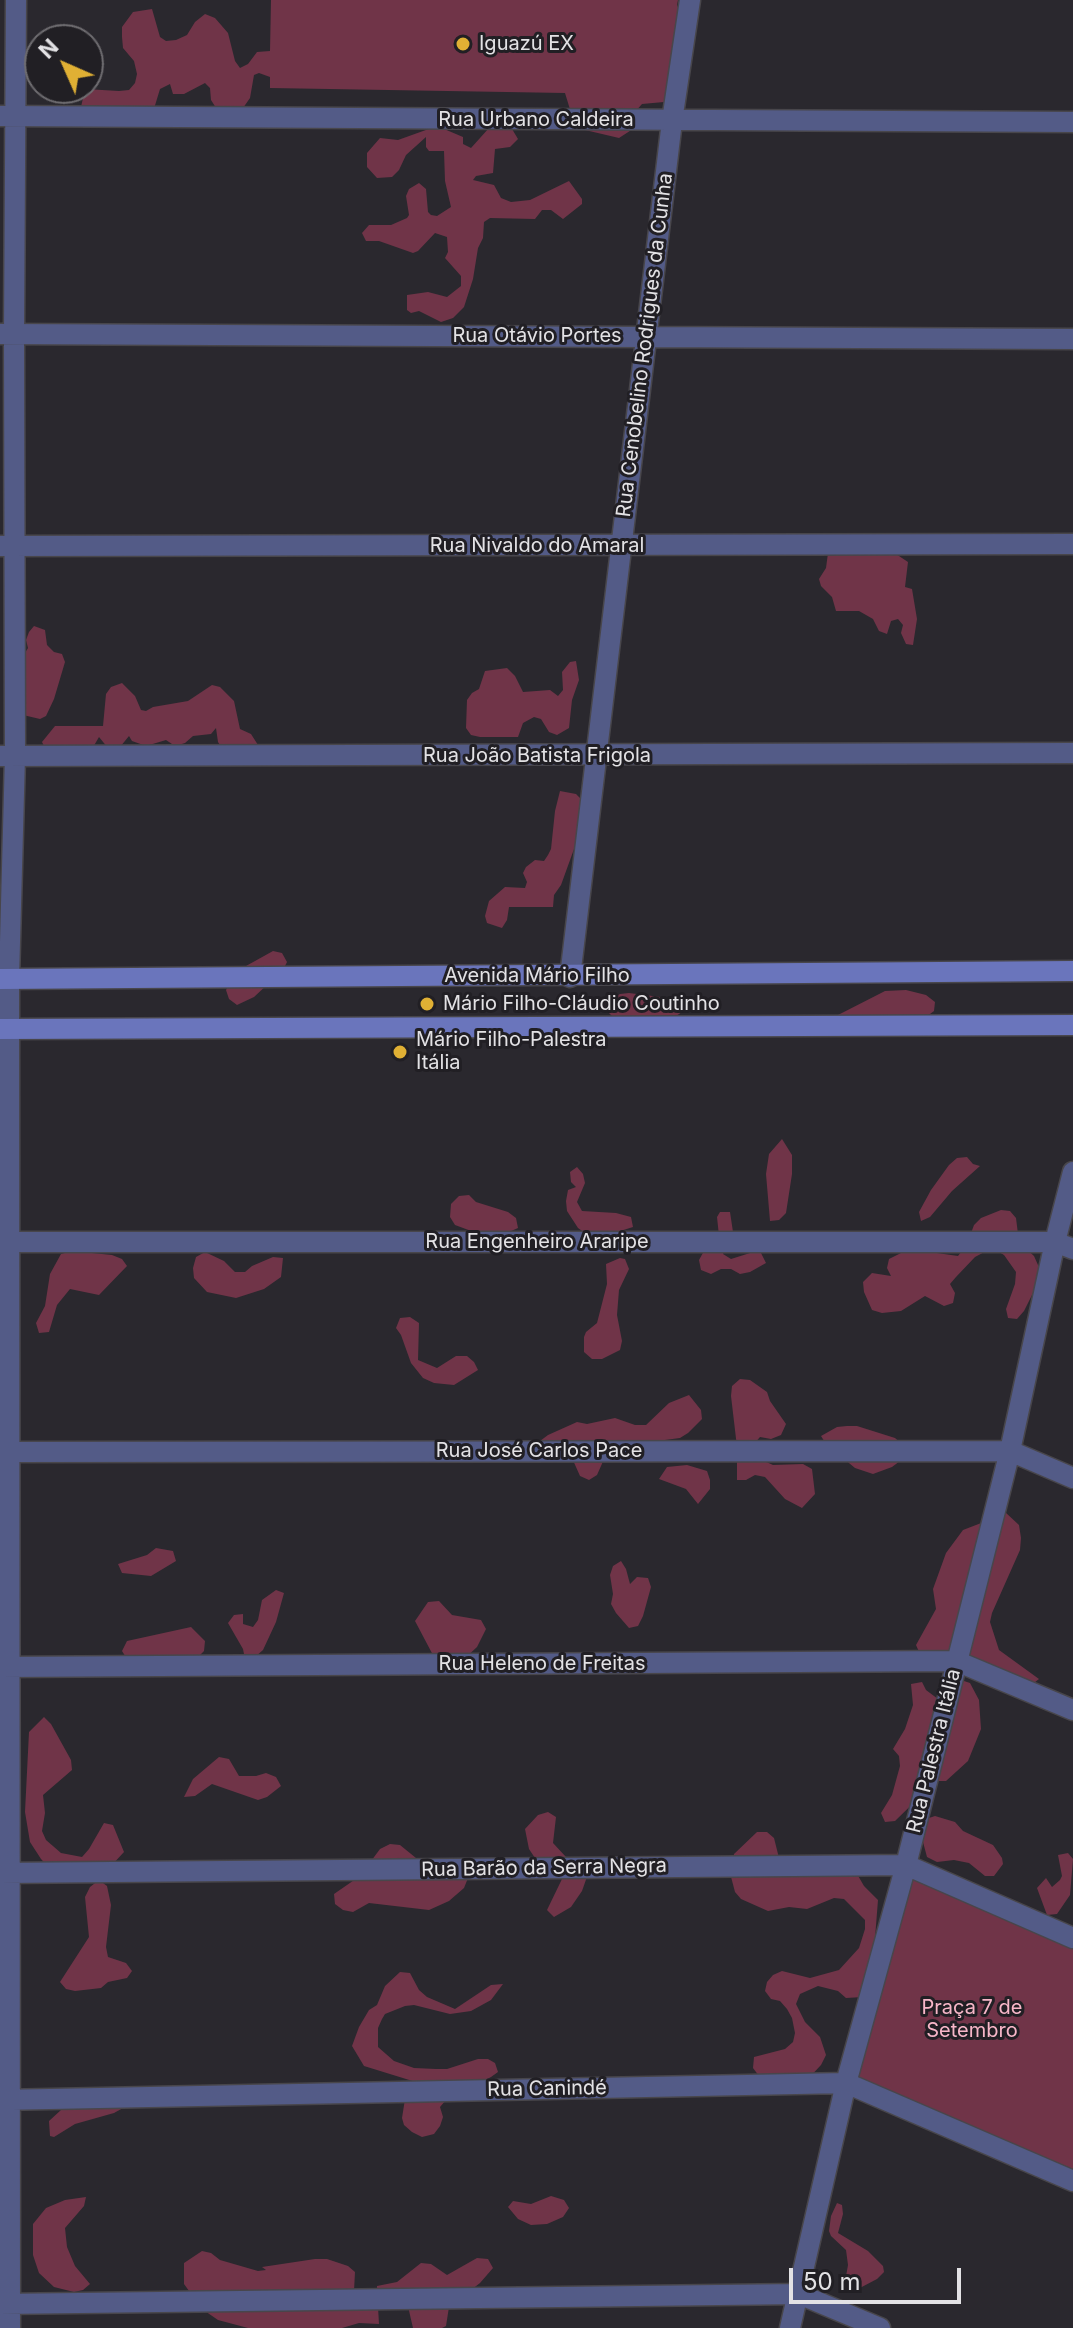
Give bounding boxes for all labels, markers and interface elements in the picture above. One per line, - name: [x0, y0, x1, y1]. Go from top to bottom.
- north arrow: [24, 24, 104, 104]
- place label: Iguazú EX: [479, 32, 574, 56]
- text: N: [33, 33, 64, 64]
- marker: Iguazú EX: [454, 35, 472, 53]
- street label: Rua Urbano Caldeira: [438, 108, 634, 132]
- street label: Rua Cenobelino Rodrigues da Cunha: [612, 172, 678, 518]
- street label: Rua Otávio Portes: [452, 324, 622, 348]
- street label: Rua Nivaldo do Amaral: [430, 534, 644, 558]
- street label: Rua João Batista Frigola: [423, 744, 651, 768]
- street label: Avenida Mário Filho: [444, 964, 630, 988]
- place label: Mário Filho-Cláudio Coutinho: [443, 992, 720, 1016]
- marker: Mário Filho-Cláudio Coutinho: [418, 995, 436, 1013]
- place label: Mário Filho-Palestra Itália: [416, 1028, 606, 1075]
- marker: Mário Filho-Palestra Itália: [391, 1043, 409, 1061]
- street label: Rua Engenheiro Araripe: [425, 1230, 649, 1254]
- street label: Rua José Carlos Pace: [436, 1439, 642, 1463]
- street label: Rua Heleno de Freitas: [439, 1652, 645, 1676]
- street label: Rua Palestra Itália: [902, 1667, 966, 1835]
- street label: Rua Barão da Serra Negra: [421, 1854, 667, 1882]
- park label: Praça 7 de Setembro: [922, 1996, 1022, 2043]
- street label: Rua Canindé: [487, 2076, 607, 2102]
- scale bar: [793, 2252, 965, 2302]
- text: 50 m: [803, 2267, 861, 2296]

